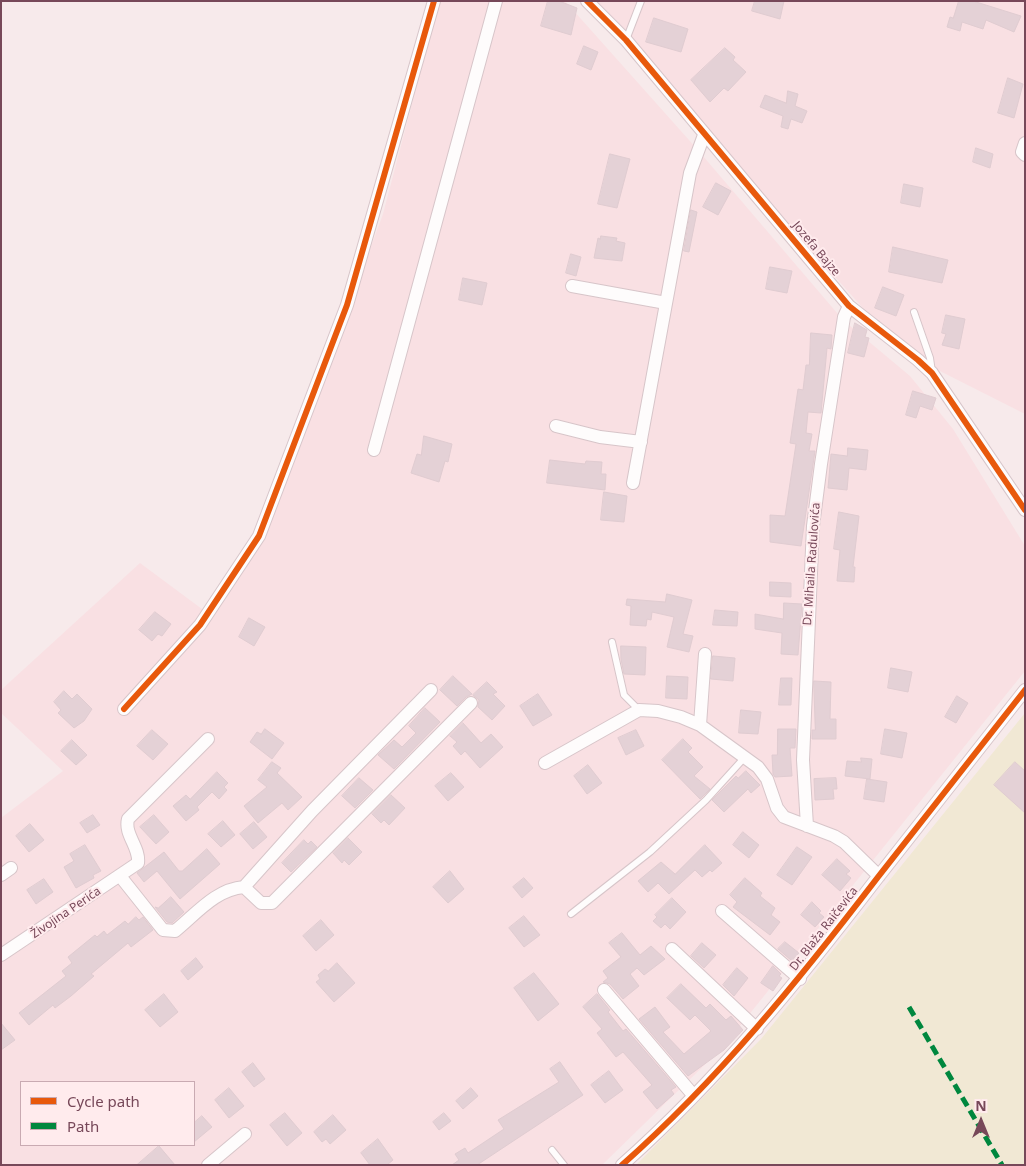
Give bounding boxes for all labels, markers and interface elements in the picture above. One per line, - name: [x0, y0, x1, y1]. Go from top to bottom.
- street label: Jozefa Bajze: [789, 219, 843, 279]
- street label: Dr. Mihaila Radulovića: [801, 502, 823, 626]
- street label: Živojina Perića: [28, 884, 104, 942]
- street label: Dr. Blaža Raičevića: [787, 884, 861, 974]
- legend: [20, 1081, 195, 1146]
- text: Cycle path: [67, 1091, 140, 1111]
- north arrow: [956, 1096, 1006, 1146]
- text: N: [975, 1096, 987, 1115]
- text: Path: [67, 1116, 99, 1136]

